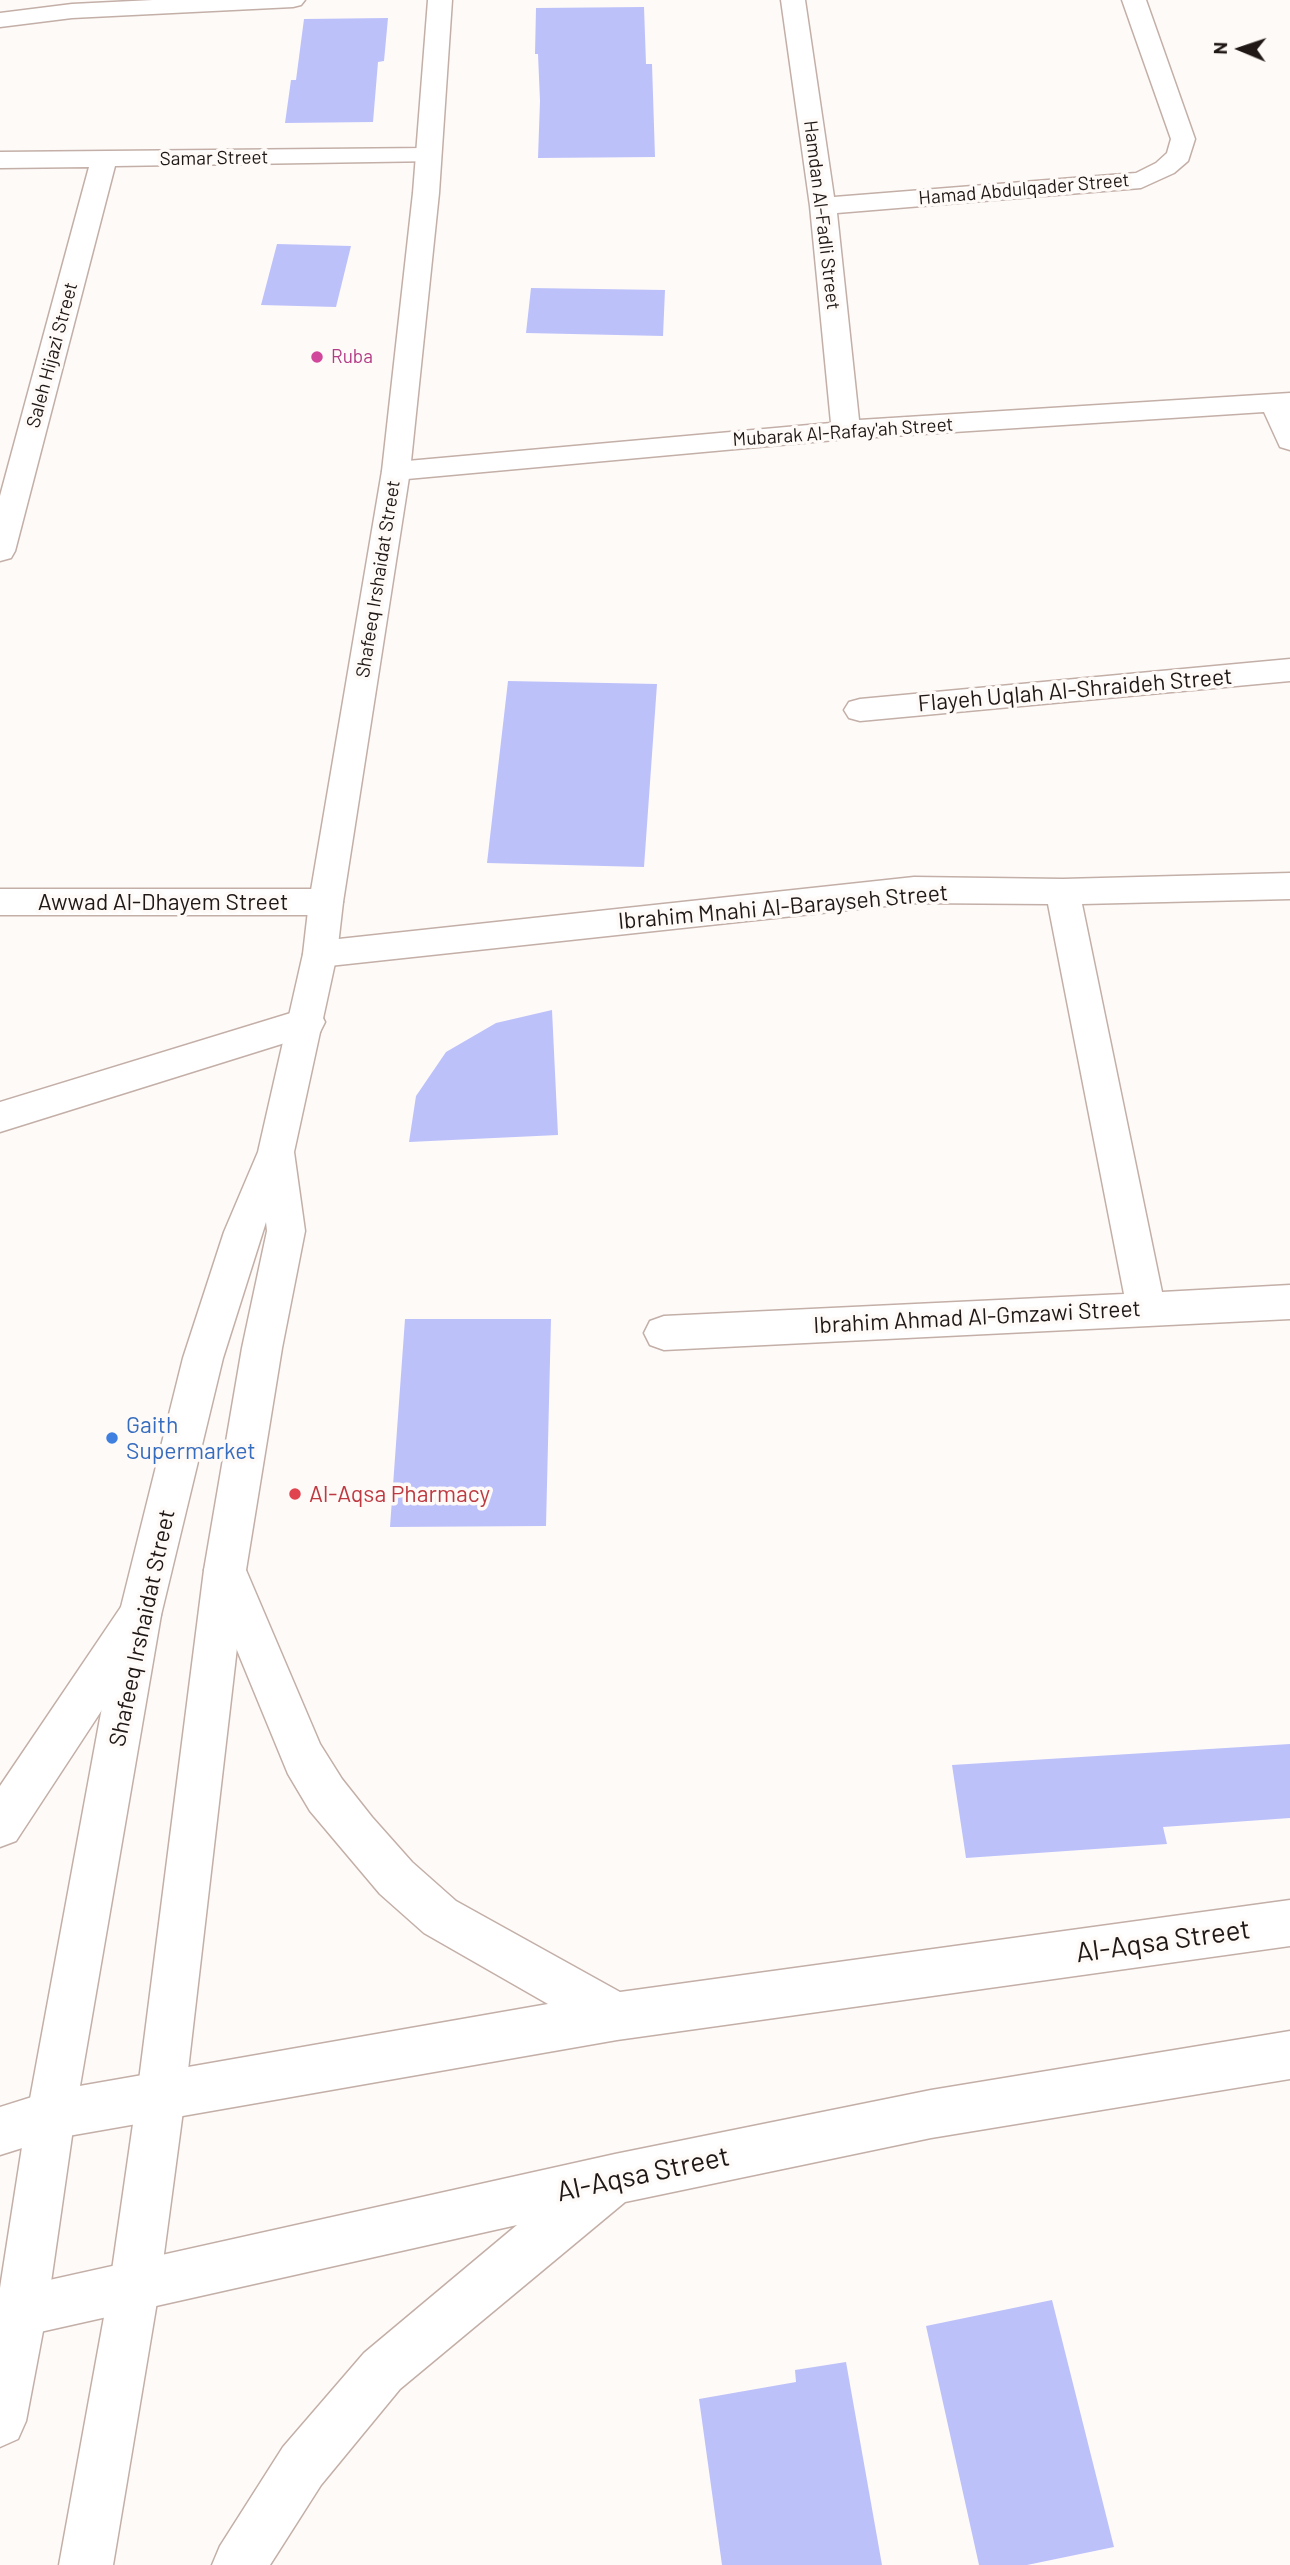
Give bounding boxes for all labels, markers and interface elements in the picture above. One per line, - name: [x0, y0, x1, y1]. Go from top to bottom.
- north arrow: [1206, 14, 1276, 84]
- text: N: [1208, 42, 1231, 55]
- street label: Hamdan Al-Fadli Street: [799, 119, 845, 311]
- street label: Samar Street: [159, 146, 269, 170]
- street label: Hamad Abdulqader Street: [918, 168, 1130, 210]
- street label: Saleh Hijazi Street: [22, 280, 82, 430]
- place label: Ruba: [331, 346, 373, 368]
- marker: Ruba: [309, 349, 325, 365]
- street label: Mubarak Al-Rafay'ah Street: [732, 413, 954, 451]
- street label: Shafeeq Irshaidat Street: [351, 479, 405, 679]
- street label: Flayeh Uqlah Al-Shraideh Street: [917, 662, 1233, 718]
- street label: Ibrahim Mnahi Al-Barayseh Street: [617, 879, 949, 935]
- street label: Awwad Al-Dhayem Street: [38, 888, 288, 916]
- street label: Ibrahim Ahmad Al-Gmzawi Street: [813, 1295, 1141, 1339]
- place label: Gaith Supermarket: [126, 1411, 256, 1465]
- marker: Gaith Supermarket: [104, 1430, 120, 1446]
- place label: Al-Aqsa Pharmacy: [309, 1480, 490, 1508]
- marker: Al-Aqsa Pharmacy: [287, 1486, 303, 1502]
- street label: Shafeeq Irshaidat Street: [103, 1507, 181, 1749]
- street label: Al-Aqsa Street: [1074, 1912, 1252, 1970]
- street label: Al-Aqsa Street: [553, 2139, 733, 2209]

